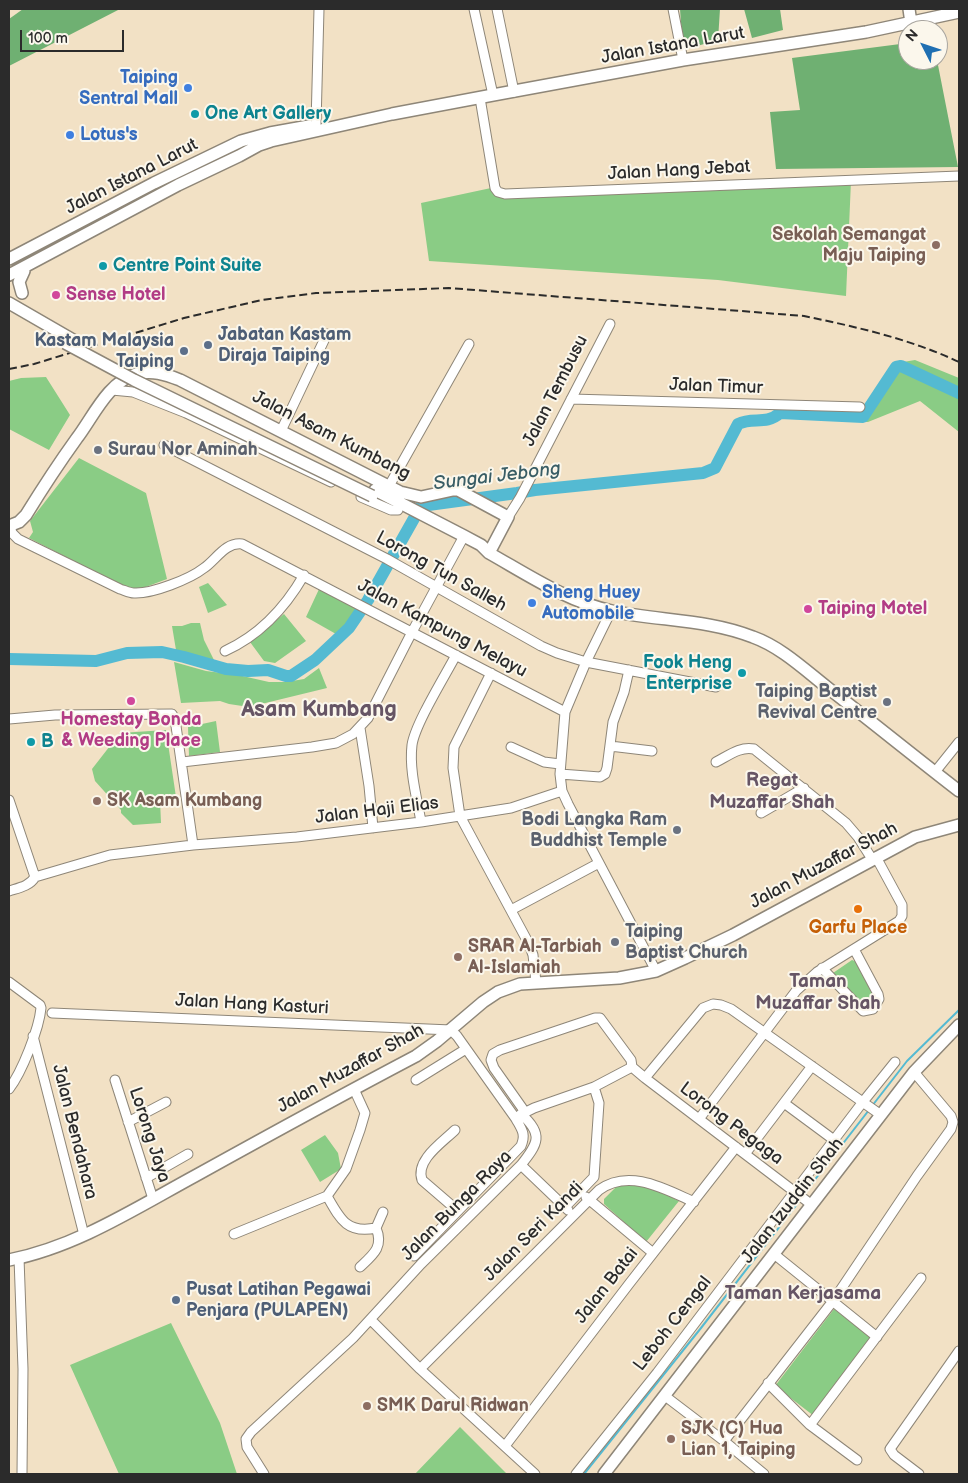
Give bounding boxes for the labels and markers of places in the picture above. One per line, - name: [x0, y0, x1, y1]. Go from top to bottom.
- place label: Taiping Sentral Mall: [79, 67, 178, 110]
- marker: Taiping Sentral Mall: [182, 82, 194, 94]
- place label: One Art Gallery: [205, 103, 331, 125]
- marker: One Art Gallery: [189, 108, 201, 120]
- place label: Lotus's: [80, 124, 137, 146]
- marker: Lotus's: [64, 129, 76, 141]
- place label: Sekolah Semangat Maju Taiping: [772, 224, 926, 266]
- marker: Sekolah Semangat Maju Taiping: [930, 239, 942, 251]
- place label: Centre Point Suite: [113, 255, 262, 277]
- marker: Centre Point Suite: [97, 260, 109, 272]
- place label: Sense Hotel: [66, 284, 166, 306]
- marker: Sense Hotel: [50, 289, 62, 301]
- place label: Jabatan Kastam Diraja Taiping: [218, 324, 351, 366]
- place label: Kastam Malaysia Taiping: [35, 330, 174, 372]
- marker: Jabatan Kastam Diraja Taiping: [202, 339, 214, 351]
- marker: Kastam Malaysia Taiping: [178, 345, 190, 357]
- place label: Surau Nor Aminah: [108, 439, 258, 461]
- marker: Surau Nor Aminah: [92, 444, 104, 456]
- place label: Sheng Huey Automobile: [542, 582, 640, 624]
- marker: Sheng Huey Automobile: [526, 597, 538, 609]
- place label: Taiping Motel: [818, 598, 927, 620]
- marker: Taiping Motel: [802, 603, 814, 615]
- place label: Fook Heng Enterprise: [643, 652, 732, 694]
- marker: Fook Heng Enterprise: [736, 667, 748, 679]
- place label: Taiping Baptist Revival Centre: [756, 681, 877, 724]
- marker: Homestay Bonda & Weeding Place: [125, 695, 137, 707]
- marker: Taiping Baptist Revival Centre: [881, 696, 893, 708]
- place label: Homestay Bonda & Weeding Place: [60, 709, 202, 752]
- place label: B: [41, 731, 54, 753]
- marker: B: [25, 736, 37, 748]
- place label: SK Asam Kumbang: [107, 790, 262, 812]
- marker: SK Asam Kumbang: [91, 795, 103, 807]
- place label: Bodi Langka Ram Buddhist Temple: [521, 809, 667, 852]
- marker: Bodi Langka Ram Buddhist Temple: [671, 824, 683, 836]
- marker: Garfu Place: [852, 903, 864, 915]
- place label: Garfu Place: [809, 917, 907, 939]
- place label: Taiping Baptist Church: [625, 921, 748, 964]
- place label: SRAR Al-Tarbiah Al-Islamiah: [468, 936, 602, 979]
- marker: Taiping Baptist Church: [609, 936, 621, 948]
- marker: SRAR Al-Tarbiah Al-Islamiah: [452, 951, 464, 963]
- place label: Pusat Latihan Pegawai Penjara (PULAPEN): [186, 1279, 371, 1322]
- marker: Pusat Latihan Pegawai Penjara (PULAPEN): [170, 1294, 182, 1306]
- place label: SMK Darul Ridwan: [377, 1395, 529, 1417]
- marker: SMK Darul Ridwan: [361, 1400, 373, 1412]
- place label: SJK (C) Hua Lian 1, Taiping: [681, 1418, 795, 1460]
- marker: SJK (C) Hua Lian 1, Taiping: [665, 1433, 677, 1445]

